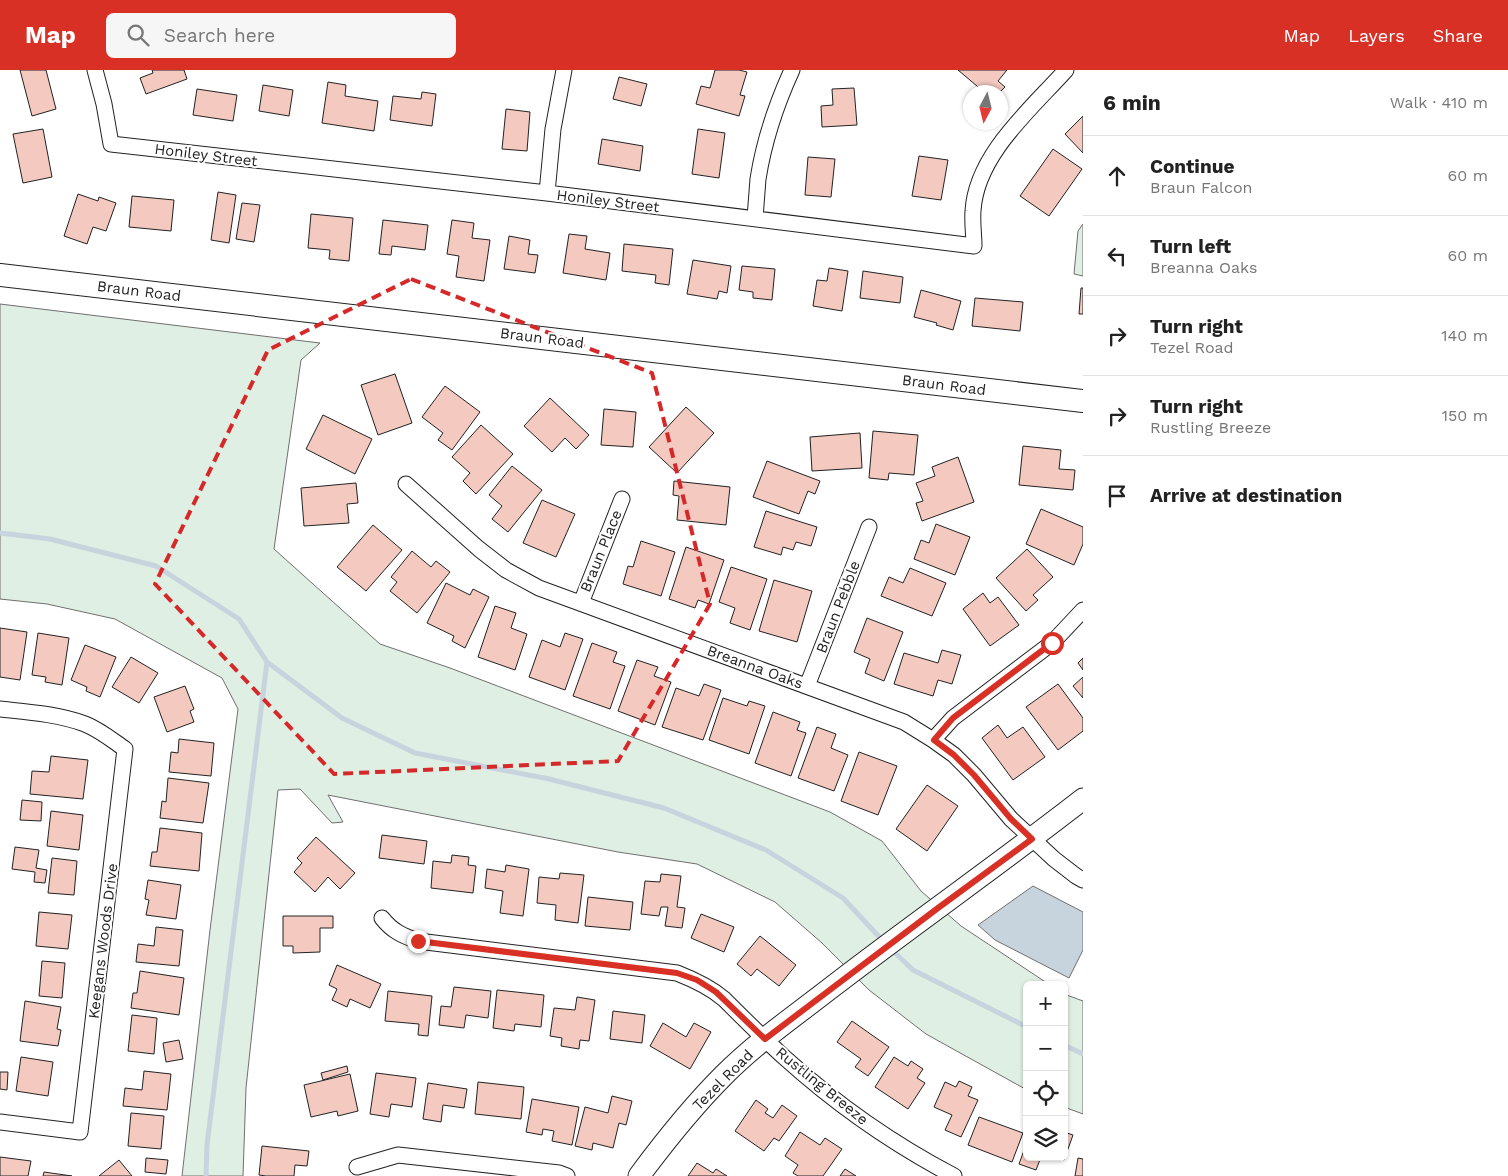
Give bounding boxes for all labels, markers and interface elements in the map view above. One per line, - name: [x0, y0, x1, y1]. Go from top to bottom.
- search box: [106, 13, 456, 58]
- text: Map: [25, 21, 76, 49]
- icon: search: [124, 21, 152, 49]
- text: Search here: [164, 24, 275, 47]
- text: Map: [1283, 25, 1320, 46]
- text: Layers: [1348, 25, 1405, 46]
- text: Share: [1433, 25, 1483, 46]
- north arrow: [963, 85, 1008, 130]
- text: 6 min: [1103, 90, 1161, 115]
- text: Walk · 410 m: [1390, 93, 1488, 112]
- street label: Honiley Street: [153, 140, 259, 170]
- text: Continue: [1150, 155, 1234, 178]
- icon: ahead: [1103, 162, 1131, 190]
- text: 60 m: [1448, 166, 1488, 185]
- text: Braun Falcon: [1150, 178, 1252, 197]
- street label: Honiley Street: [555, 186, 661, 216]
- text: Turn left: [1150, 235, 1231, 258]
- icon: left: [1103, 242, 1131, 270]
- text: 60 m: [1448, 246, 1488, 265]
- text: Breanna Oaks: [1150, 258, 1257, 277]
- street label: Braun Road: [96, 277, 182, 305]
- text: Turn right: [1150, 315, 1243, 338]
- icon: right: [1103, 322, 1131, 350]
- street label: Braun Road: [499, 324, 585, 352]
- text: 140 m: [1441, 326, 1488, 345]
- text: Tezel Road: [1150, 338, 1234, 357]
- street label: Braun Road: [901, 371, 987, 399]
- text: Turn right: [1150, 395, 1243, 418]
- icon: right: [1103, 402, 1131, 430]
- text: 150 m: [1442, 406, 1488, 425]
- text: Rustling Breeze: [1150, 418, 1271, 437]
- icon: arrive: [1103, 482, 1131, 510]
- text: Arrive at destination: [1150, 484, 1342, 507]
- street label: Braun Place: [576, 507, 626, 595]
- street label: Braun Pebble: [812, 558, 864, 656]
- route start: [1041, 632, 1064, 655]
- street label: Breanna Oaks: [705, 641, 805, 693]
- street label: Keegans Woods Drive: [85, 862, 121, 1020]
- route end: [407, 930, 430, 953]
- map controls: [1023, 981, 1068, 1161]
- button: +: [1023, 981, 1068, 1026]
- button: −: [1023, 1026, 1068, 1071]
- street label: Rustling Breeze: [772, 1043, 872, 1129]
- street label: Tezel Road: [689, 1046, 757, 1114]
- button: locate: [1023, 1071, 1068, 1116]
- button: layers: [1023, 1116, 1068, 1161]

